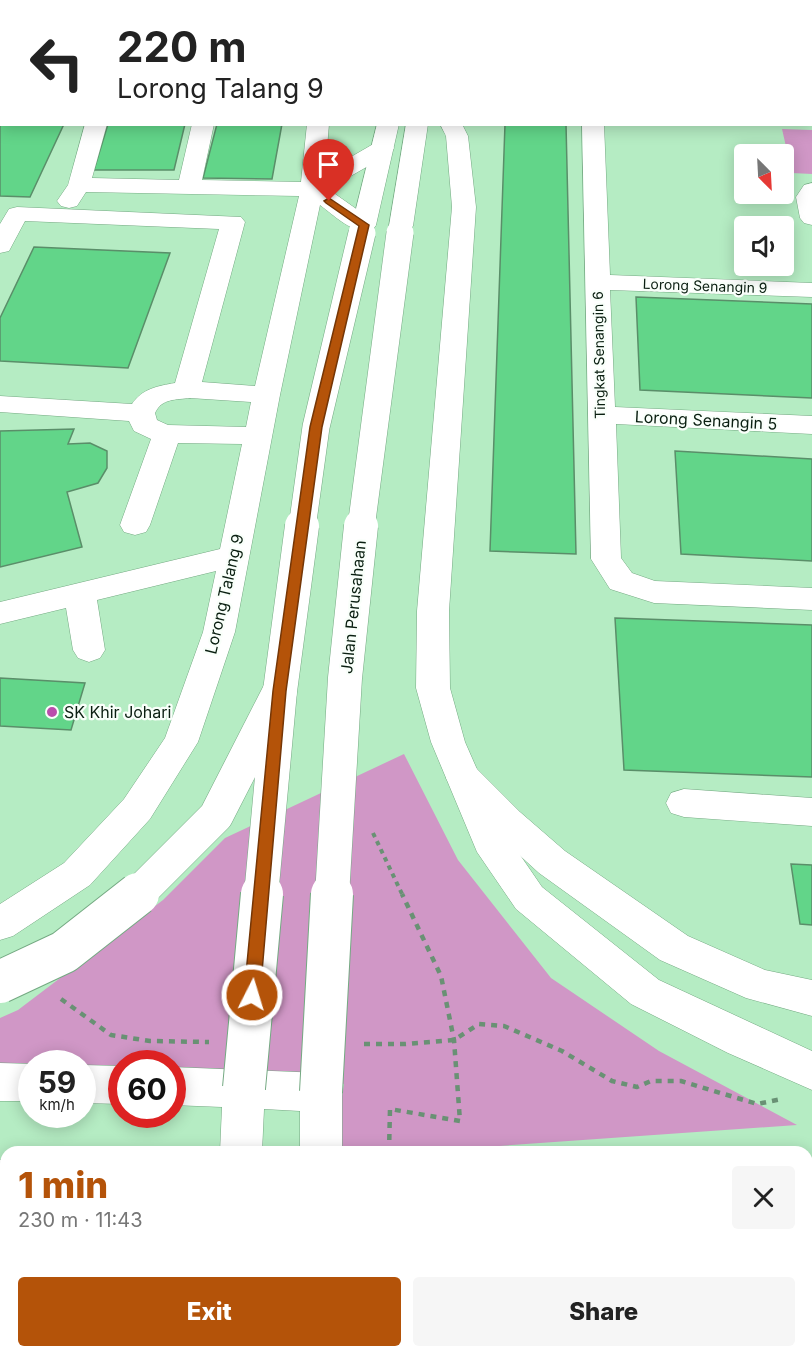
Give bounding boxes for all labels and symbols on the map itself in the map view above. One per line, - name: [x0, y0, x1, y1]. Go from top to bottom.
- pin: [303, 139, 354, 201]
- north arrow: [734, 144, 794, 204]
- street label: Lorong Senangin 9: [642, 275, 768, 296]
- street label: Tingkat Senangin 6: [589, 291, 608, 419]
- street label: Lorong Senangin 5: [634, 406, 778, 434]
- street label: Lorong Talang 9: [200, 532, 248, 656]
- street label: Jalan Perusahaan: [336, 539, 370, 675]
- place label: SK Khir Johari: [64, 702, 171, 722]
- marker: SK Khir Johari: [45, 705, 59, 719]
- position arrow: [220, 963, 284, 1027]
- speed limit sign: 60: [108, 1050, 186, 1128]

